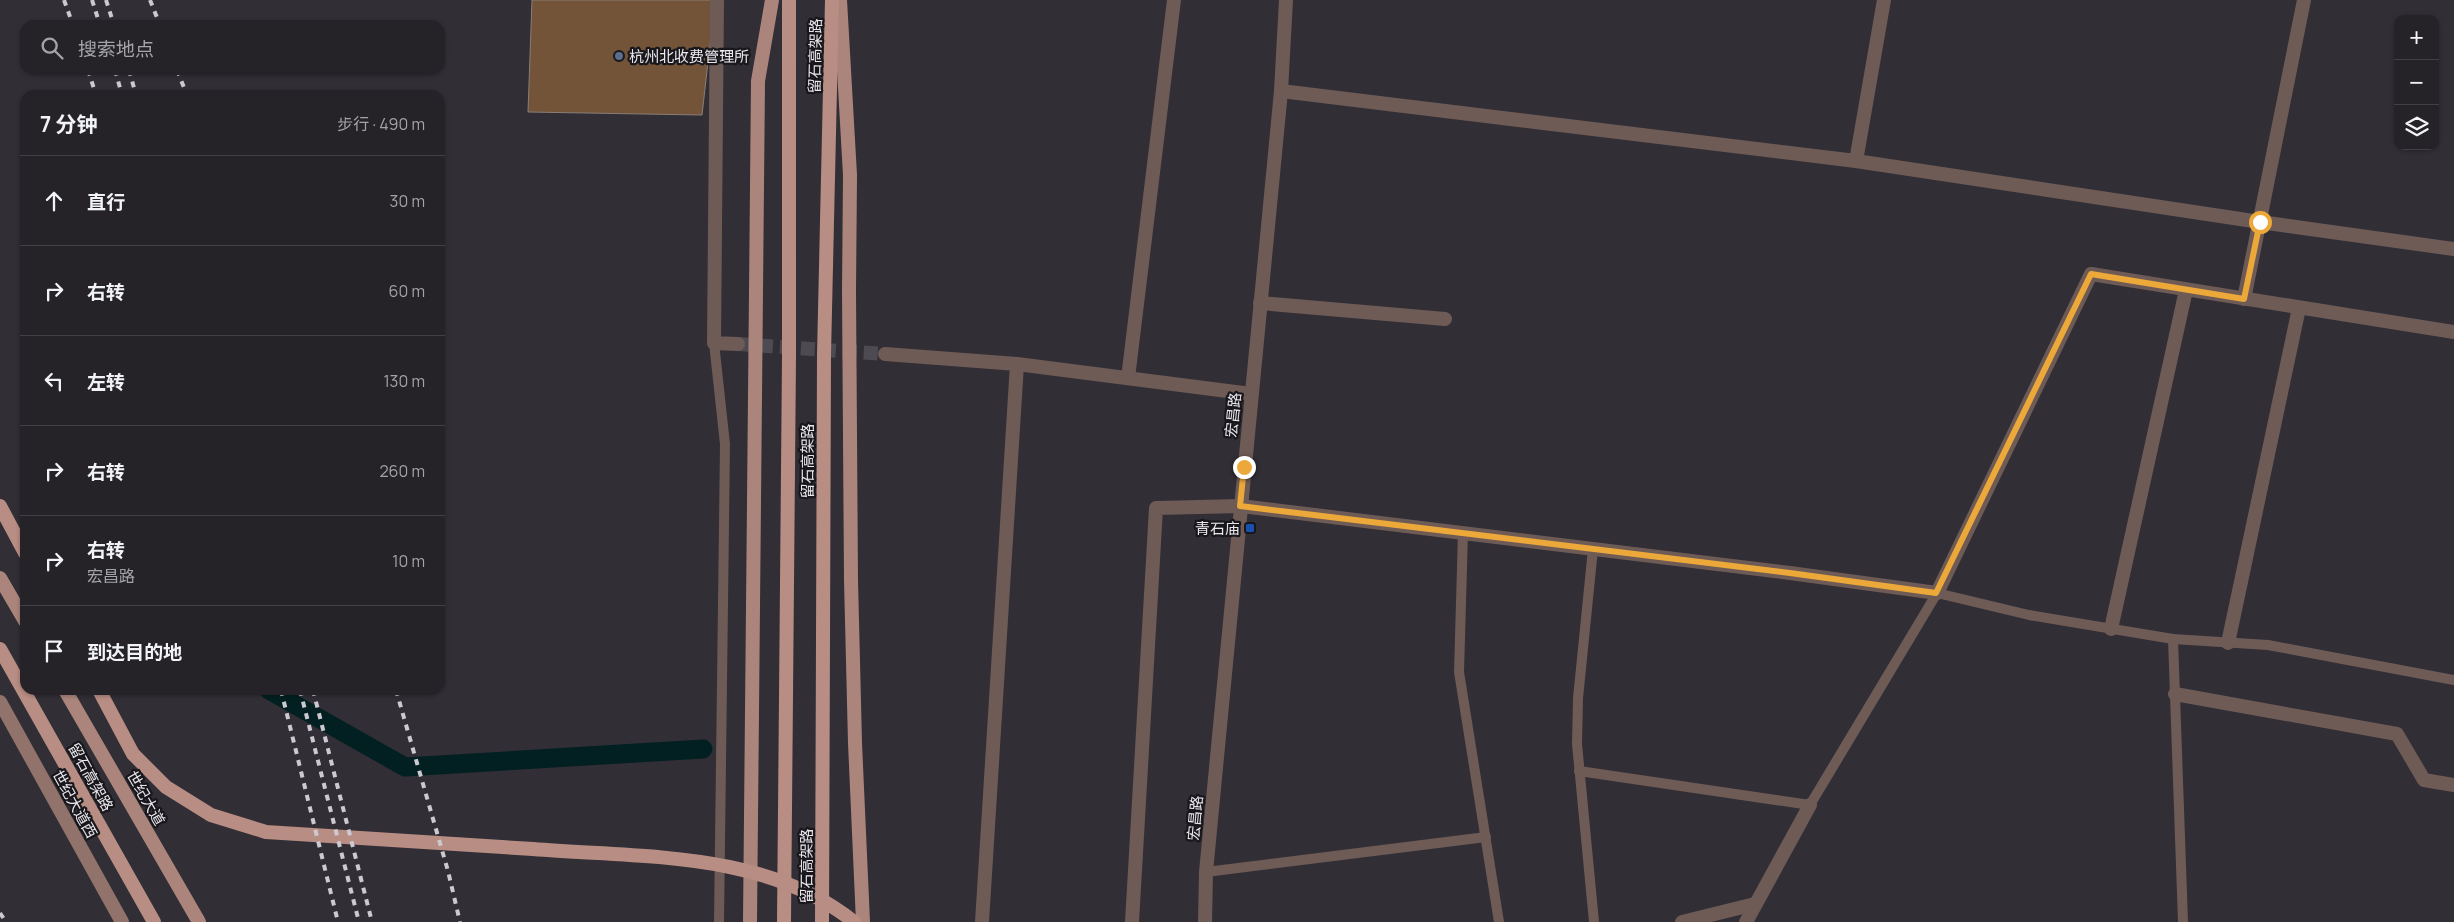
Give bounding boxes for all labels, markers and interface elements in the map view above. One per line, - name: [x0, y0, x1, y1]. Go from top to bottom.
- map controls: [2394, 15, 2439, 150]
- button: +: [2394, 15, 2439, 60]
- street label: 留石高架路: [804, 18, 826, 94]
- search box: [20, 20, 445, 75]
- icon: search: [38, 34, 66, 62]
- text: 搜索地点: [78, 36, 154, 62]
- place label: 杭州北收费管理所: [629, 46, 749, 67]
- marker: 杭州北收费管理所: [613, 50, 625, 62]
- button: −: [2394, 60, 2439, 105]
- button: layers: [2394, 105, 2439, 150]
- text: 7 分钟: [40, 110, 97, 138]
- text: 步行 · 490 m: [337, 113, 425, 135]
- icon: ahead: [40, 187, 68, 215]
- text: 直行: [87, 189, 125, 215]
- text: 30 m: [390, 190, 425, 212]
- route start: [2249, 211, 2272, 234]
- icon: right: [40, 277, 68, 305]
- text: 右转: [87, 279, 125, 305]
- text: 60 m: [389, 280, 425, 302]
- icon: left: [40, 367, 68, 395]
- text: 左转: [87, 369, 125, 395]
- text: 130 m: [383, 370, 425, 392]
- street label: 宏昌路: [1220, 392, 1246, 438]
- street label: 留石高架路: [797, 423, 818, 499]
- route end: [1233, 456, 1256, 479]
- icon: right: [40, 457, 68, 485]
- text: 右转: [87, 459, 125, 485]
- text: 260 m: [379, 460, 425, 482]
- place label: 青石庙: [1195, 518, 1240, 539]
- marker: 青石庙: [1244, 522, 1256, 534]
- text: 右转: [87, 537, 125, 563]
- icon: right: [40, 547, 68, 575]
- text: 10 m: [392, 550, 425, 572]
- text: 宏昌路: [87, 565, 135, 587]
- icon: arrive: [40, 637, 68, 665]
- text: 到达目的地: [87, 639, 182, 665]
- street label: 留石高架路: [64, 739, 118, 815]
- street label: 世纪大道西: [48, 766, 102, 842]
- street label: 世纪大道: [122, 767, 170, 829]
- street label: 宏昌路: [1183, 795, 1207, 841]
- street label: 留石高架路: [796, 828, 817, 904]

